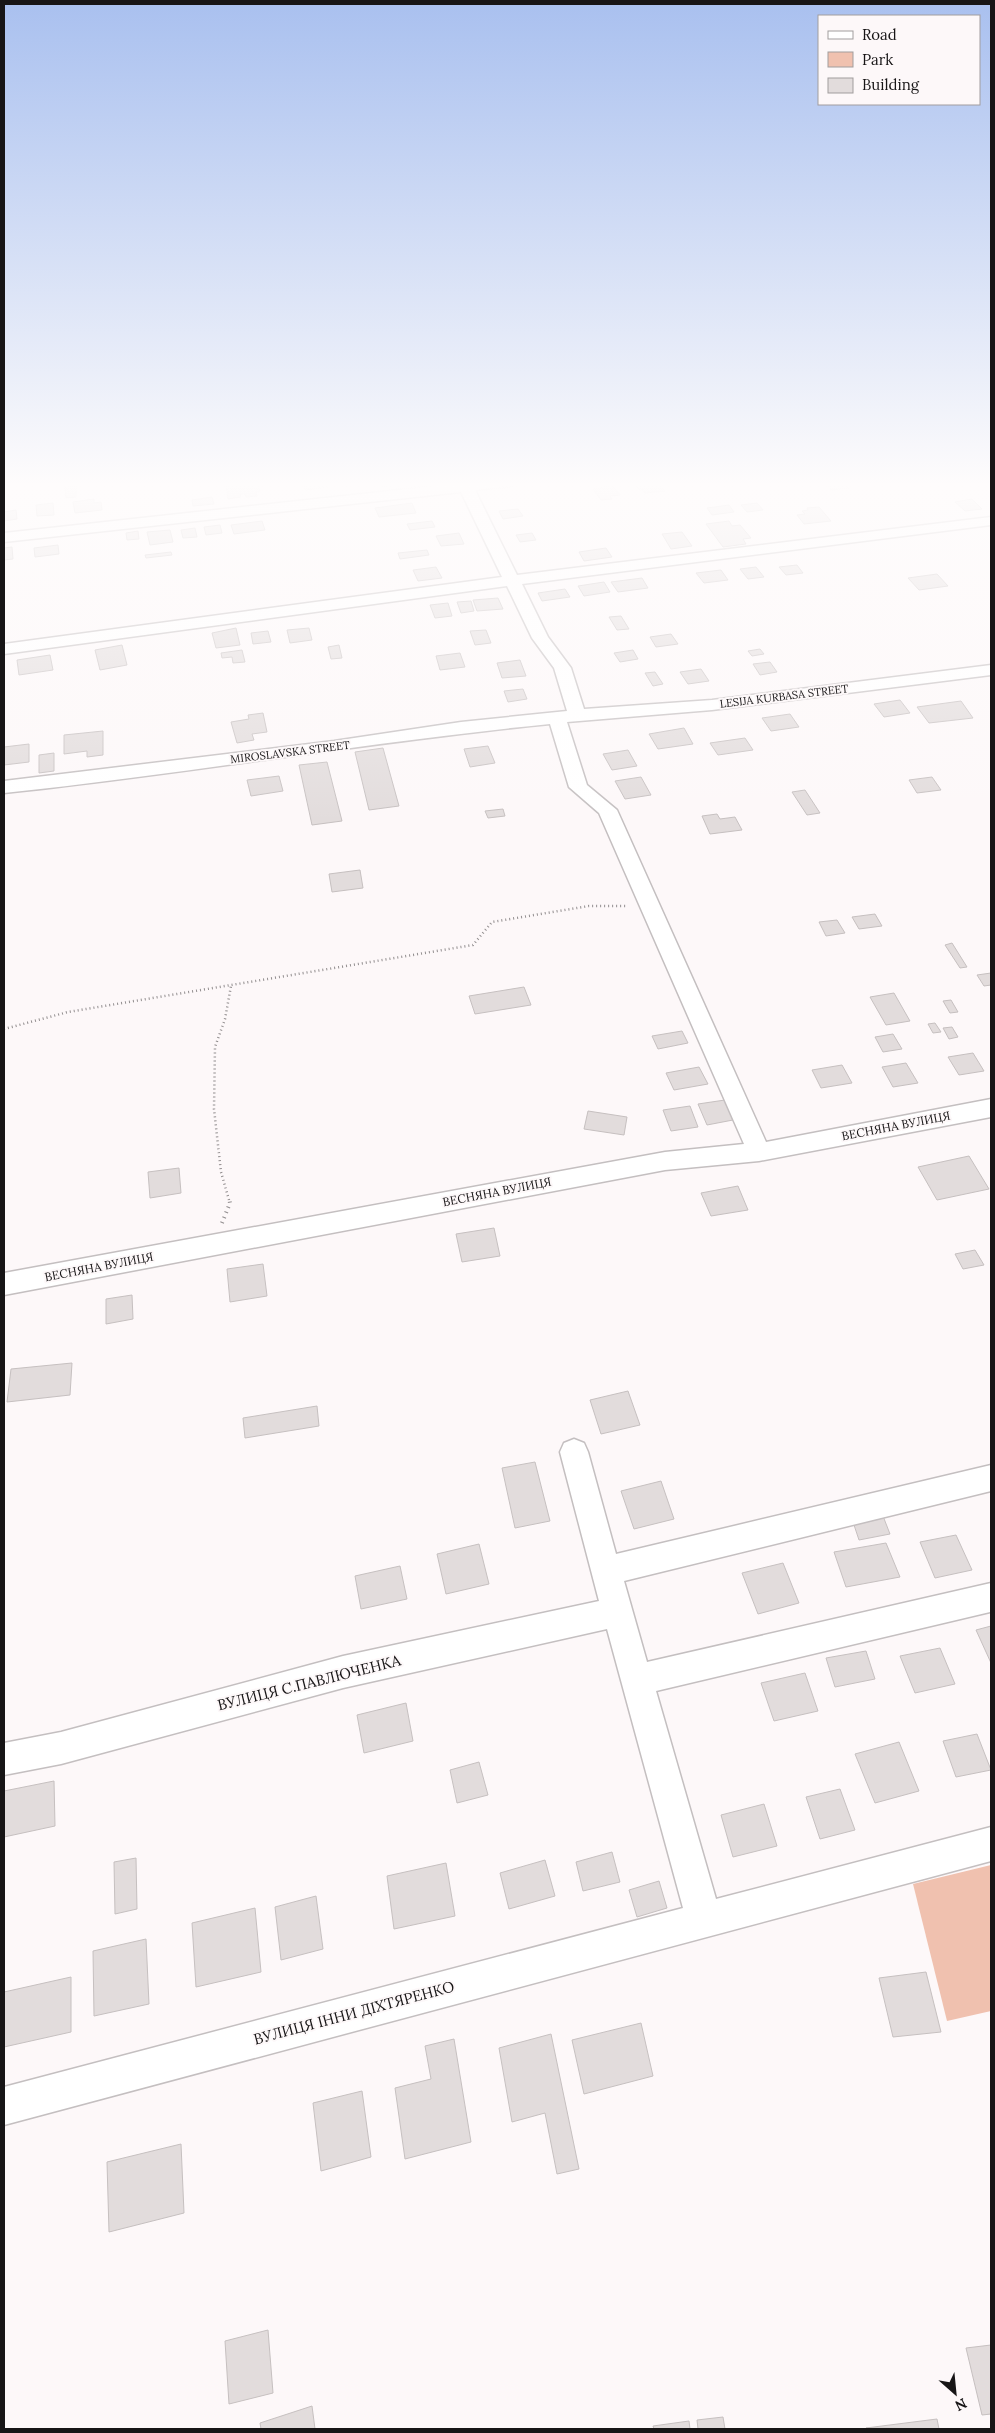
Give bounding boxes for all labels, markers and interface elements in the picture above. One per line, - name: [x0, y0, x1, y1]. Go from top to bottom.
- legend: [818, 15, 980, 105]
- text: Road: [862, 25, 897, 44]
- text: Park: [862, 50, 893, 69]
- text: Building: [862, 75, 920, 94]
- street label: LESIJA KURBASA STREET: [719, 681, 849, 711]
- street label: MIROSLAVSKA STREET: [229, 738, 351, 766]
- street label: ВЕСНЯНА ВУЛИЦЯ: [840, 1108, 952, 1143]
- street label: ВЕСНЯНА ВУЛИЦЯ: [441, 1174, 553, 1209]
- street label: ВЕСНЯНА ВУЛИЦЯ: [43, 1249, 155, 1284]
- street label: ВУЛИЦЯ С.ПАВЛЮЧЕНКА: [215, 1650, 403, 1715]
- street label: ВУЛИЦЯ ІННИ ДІХТЯРЕНКО: [251, 1977, 456, 2048]
- north arrow: [930, 2368, 980, 2418]
- text: N: [952, 2394, 970, 2415]

